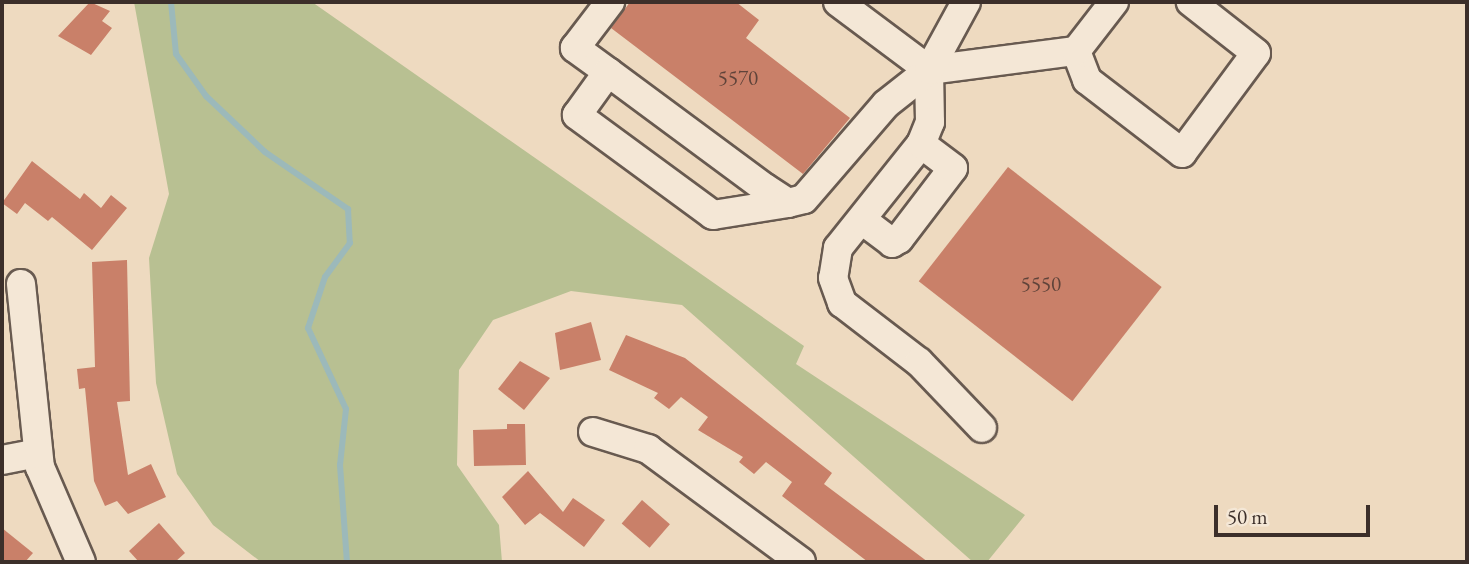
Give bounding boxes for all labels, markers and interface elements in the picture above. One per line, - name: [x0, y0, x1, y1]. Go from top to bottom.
- house number: 5570: [718, 65, 758, 91]
- house number: 5550: [1021, 271, 1061, 297]
- scale bar: [1217, 490, 1373, 534]
- text: 50 m: [1227, 503, 1268, 530]

